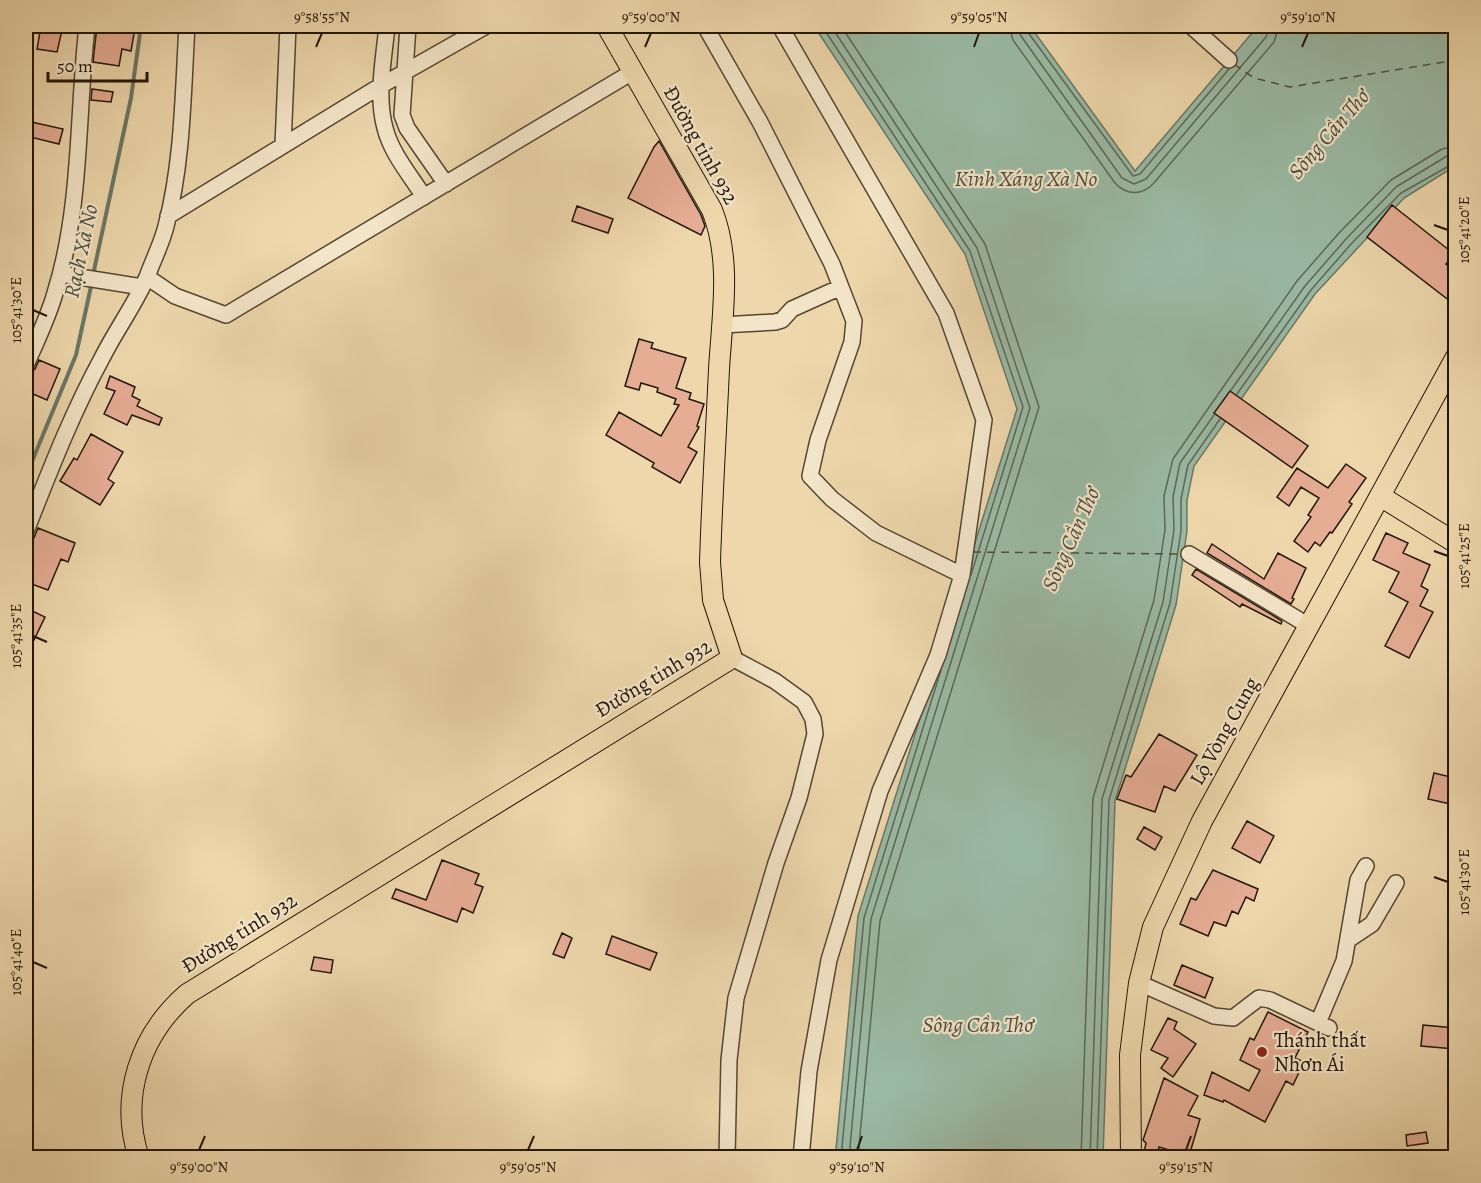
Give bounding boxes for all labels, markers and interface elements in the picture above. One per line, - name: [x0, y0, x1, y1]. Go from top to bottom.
- text: 9°58'55"N: [294, 7, 350, 27]
- text: 9°59'00"N: [622, 7, 680, 27]
- text: 9°59'05"N: [951, 7, 1008, 27]
- text: 9°59'10"N: [1280, 7, 1336, 27]
- scale bar: [48, 45, 147, 83]
- text: 50 m: [57, 54, 93, 78]
- street label: Đường tỉnh 932: [657, 81, 745, 209]
- water label: Sông Cần Thơ: [1281, 81, 1378, 186]
- water label: Kinh Xáng Xà No: [954, 164, 1098, 194]
- text: 105°41'20"E: [1454, 196, 1474, 264]
- water label: Rạch Xà No: [56, 201, 106, 301]
- text: 105°41'30"E: [6, 277, 26, 343]
- water label: Sông Cần Thơ: [1035, 481, 1108, 596]
- text: 105°41'25"E: [1454, 523, 1474, 589]
- text: 105°41'35"E: [6, 604, 26, 668]
- street label: Đường tỉnh 932: [589, 632, 717, 724]
- street label: Lộ Vòng Cung: [1183, 671, 1265, 790]
- text: 105°41'30"E: [1454, 849, 1474, 915]
- street label: Đường tỉnh 932: [176, 886, 302, 980]
- text: 105°41'40"E: [6, 929, 26, 995]
- water label: Sông Cần Thơ: [923, 1010, 1035, 1040]
- place label: Thánh thất Nhơn Ái: [1274, 1026, 1366, 1078]
- marker: Thánh thất Nhơn Ái: [1255, 1045, 1269, 1059]
- text: 9°59'00"N: [170, 1157, 228, 1177]
- text: 9°59'05"N: [500, 1157, 557, 1177]
- text: 9°59'10"N: [829, 1157, 885, 1177]
- text: 9°59'15"N: [1159, 1157, 1213, 1177]

